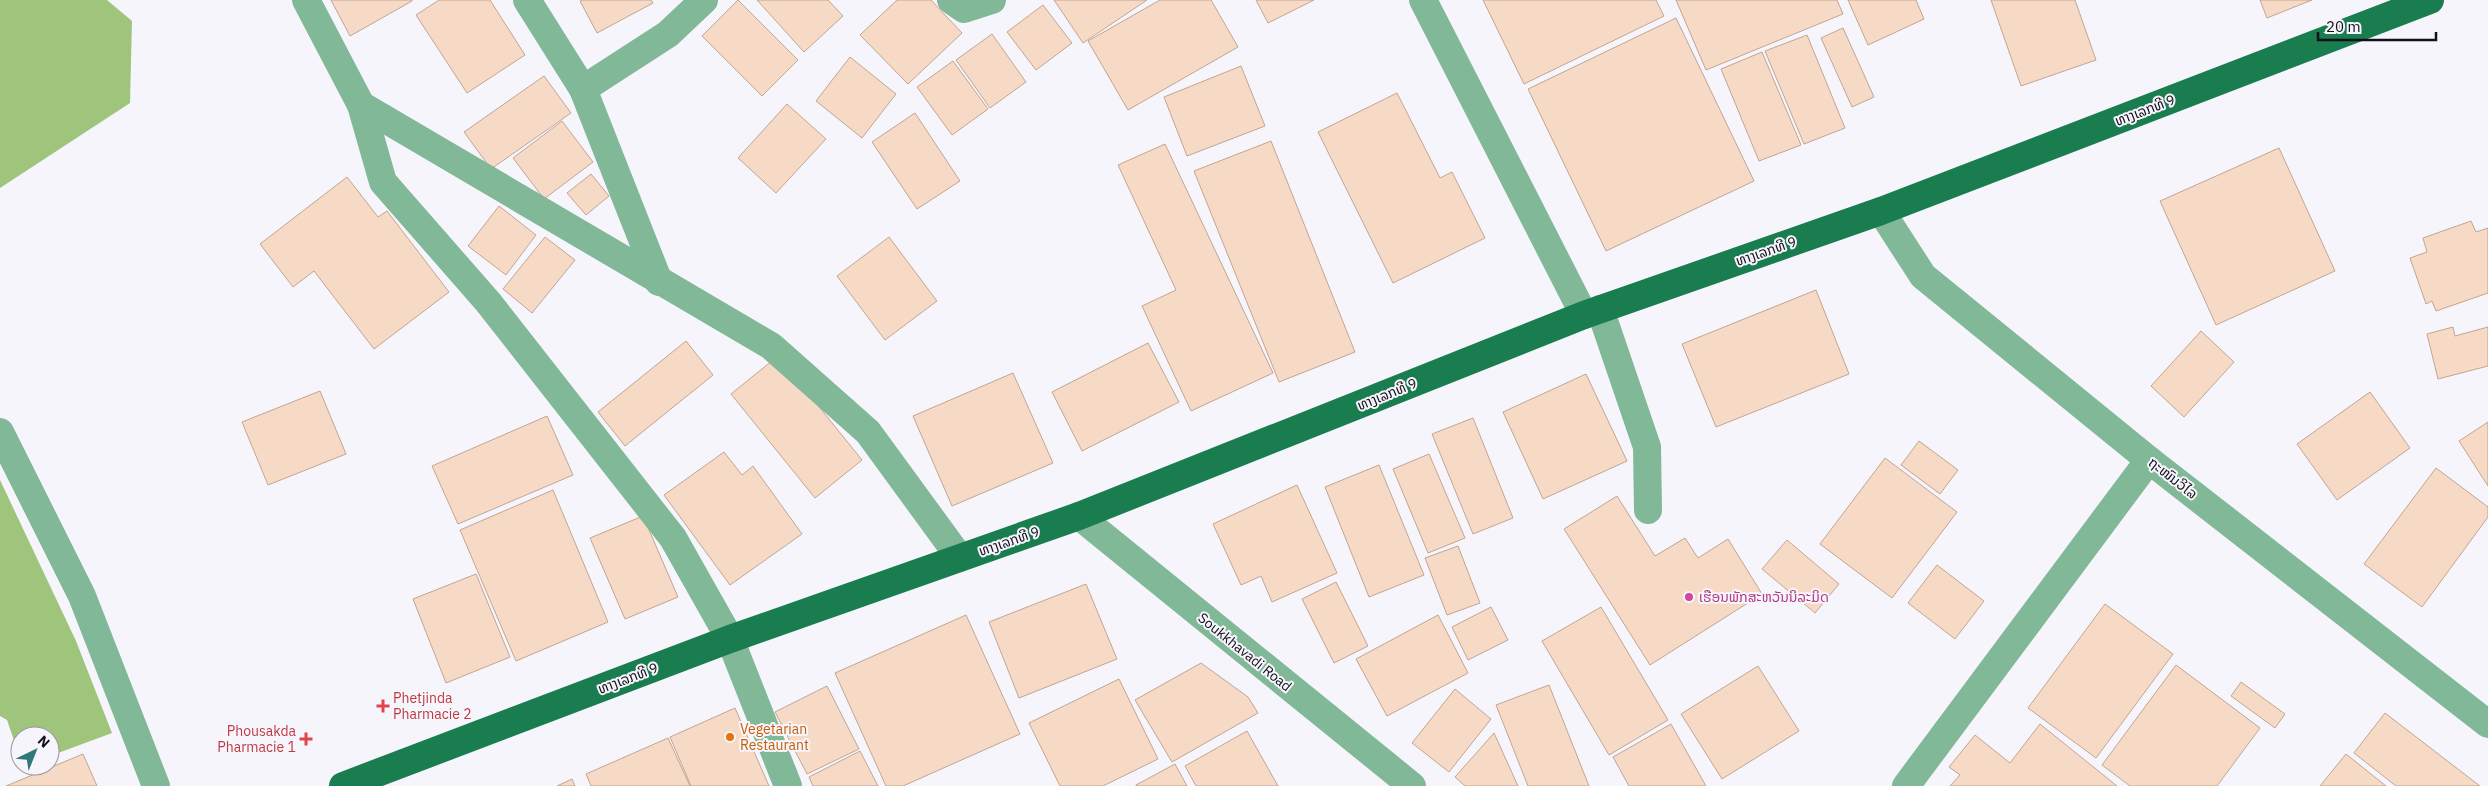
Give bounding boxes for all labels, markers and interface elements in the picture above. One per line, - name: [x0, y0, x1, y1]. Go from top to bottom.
- scale bar: [2318, 10, 2436, 42]
- text: 20 m: [2326, 17, 2361, 36]
- street label: ທາງເລກທີ 9: [2112, 90, 2178, 130]
- street label: ທາງເລກທີ 9: [1733, 232, 1799, 270]
- street label: ທາງເລກທີ 9: [1354, 374, 1420, 414]
- street label: ຖະໜົນວິໄລ: [2145, 453, 2201, 503]
- street label: ທາງເລກທີ 9: [976, 522, 1042, 560]
- place label: ເຮືອນພັກສະຫວັນນິລະມິດ: [1699, 588, 1829, 606]
- marker: ເຮືອນພັກສະຫວັນນິລະມິດ: [1683, 591, 1695, 603]
- street label: Soukkhavadi Road: [1195, 609, 1295, 695]
- street label: ທາງເລກທີ 9: [595, 658, 661, 698]
- place label: Phetjinda Pharmacie 2: [393, 689, 472, 723]
- marker: Phetjinda Pharmacie 2: [377, 700, 389, 712]
- place label: Vegetarian Restaurant: [740, 720, 809, 754]
- place label: Phousakda Pharmacie 1: [217, 722, 297, 756]
- north arrow: [10, 726, 60, 776]
- text: N: [34, 731, 54, 752]
- marker: Vegetarian Restaurant: [724, 731, 736, 743]
- marker: Phousakda Pharmacie 1: [300, 733, 312, 745]

